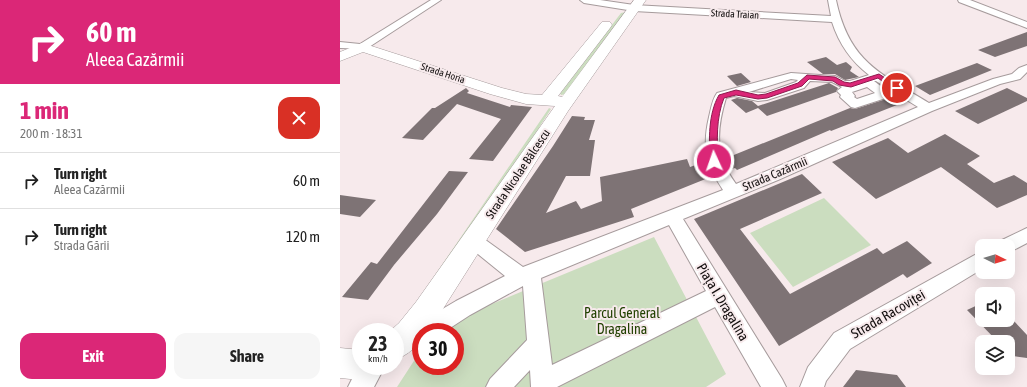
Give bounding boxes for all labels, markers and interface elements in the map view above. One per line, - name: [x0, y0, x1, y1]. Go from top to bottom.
- street label: Strada Traian: [711, 7, 760, 21]
- icon: right: [20, 16, 72, 68]
- text: 60 m: [86, 16, 136, 48]
- text: Aleea Cazărmii: [86, 49, 184, 70]
- street label: Strada Horia: [420, 61, 467, 85]
- pin: [880, 71, 914, 105]
- icon: arrive: [886, 77, 908, 99]
- text: 1 min: [20, 97, 69, 124]
- button: close: [278, 97, 320, 139]
- text: 200 m · 18:31: [20, 126, 83, 141]
- street label: Strada Nicolae Bălcescu: [483, 126, 553, 221]
- position arrow: [693, 140, 735, 182]
- street label: Strada Cazărmii: [741, 154, 809, 194]
- text: Turn right: [54, 165, 107, 182]
- icon: right: [20, 170, 42, 192]
- text: 60 m: [293, 172, 320, 189]
- text: Aleea Cazărmii: [54, 182, 125, 197]
- text: Turn right: [54, 221, 107, 238]
- icon: right: [20, 226, 42, 248]
- text: 120 m: [286, 228, 320, 245]
- text: Strada Gării: [54, 238, 110, 253]
- north arrow: [975, 239, 1015, 279]
- map controls: [975, 239, 1015, 375]
- street label: Piața I. Dragalina: [694, 260, 752, 344]
- street label: Strada Racoviței: [848, 286, 928, 342]
- button: sound: [975, 287, 1015, 327]
- park label: Parcul General Dragalina: [584, 305, 660, 337]
- speed limit sign: 30: [412, 323, 464, 375]
- text: 23: [369, 332, 387, 355]
- button: Exit: [20, 333, 166, 379]
- button: Share: [174, 333, 320, 379]
- button: layers: [975, 335, 1015, 375]
- text: km/h: [368, 353, 388, 364]

